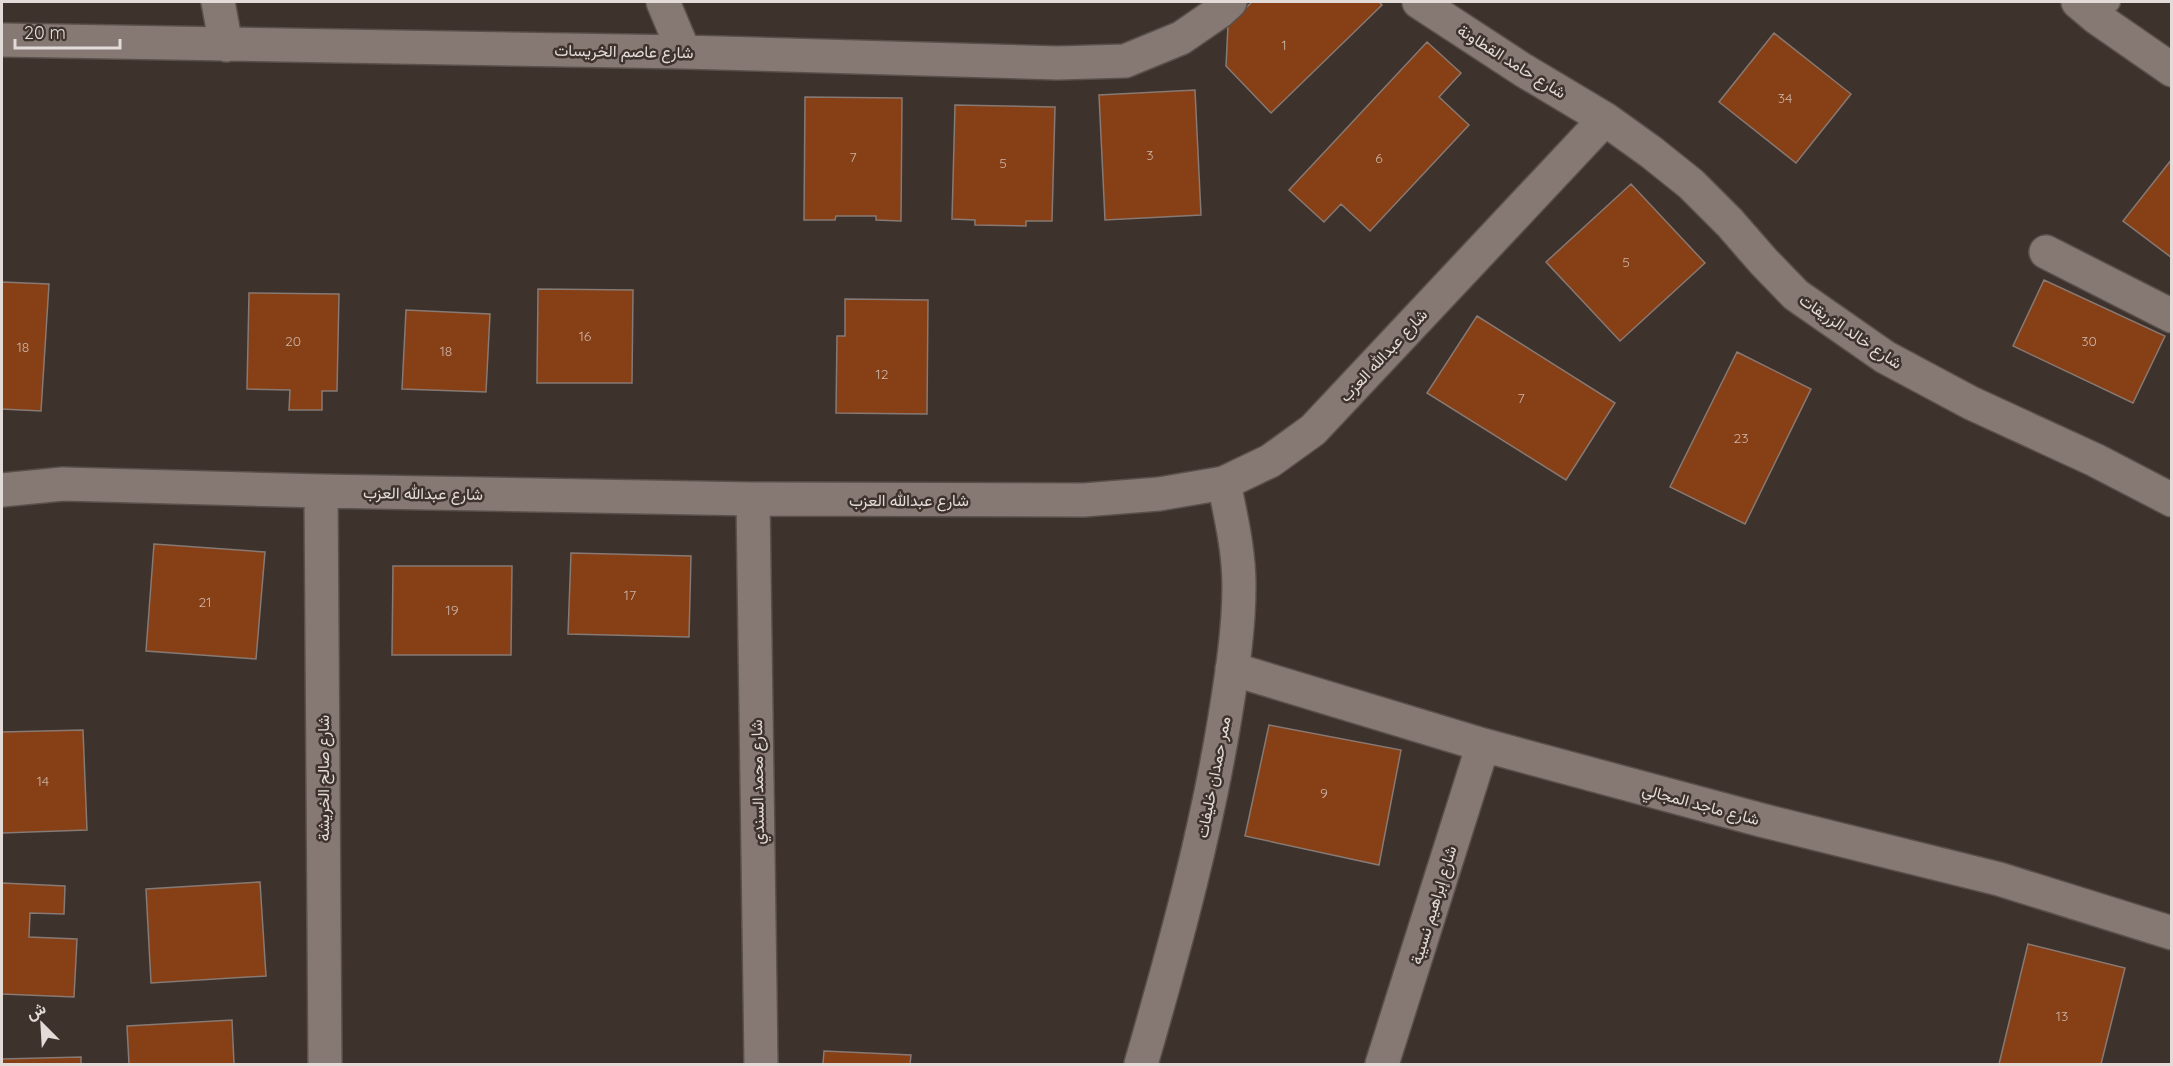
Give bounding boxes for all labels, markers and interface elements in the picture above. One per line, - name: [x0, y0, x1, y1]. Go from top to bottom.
- scale bar: [15, 12, 120, 50]
- street label: شارع حامد القطاونة: [1453, 20, 1570, 104]
- text: 20 m: [24, 21, 66, 44]
- house number: 1: [1281, 36, 1287, 54]
- street label: شارع عاصم الخريسات: [554, 40, 694, 64]
- house number: 34: [1778, 89, 1792, 107]
- house number: 3: [1146, 146, 1154, 164]
- house number: 7: [849, 148, 857, 166]
- house number: 6: [1375, 149, 1383, 167]
- house number: 5: [999, 154, 1007, 172]
- house number: 5: [1622, 253, 1630, 271]
- street label: شارع خالد الزريقات: [1795, 289, 1906, 374]
- street label: شارع عبدالله العزب: [1335, 304, 1433, 407]
- house number: 16: [579, 327, 592, 345]
- house number: 20: [285, 332, 301, 350]
- house number: 30: [2081, 332, 2097, 350]
- house number: 18: [17, 338, 29, 356]
- house number: 18: [440, 342, 452, 360]
- house number: 12: [876, 365, 889, 383]
- house number: 7: [1517, 389, 1525, 407]
- house number: 23: [1733, 429, 1749, 447]
- street label: شارع عبدالله العزب: [363, 482, 483, 506]
- street label: شارع عبدالله العزب: [849, 490, 969, 512]
- house number: 17: [624, 586, 636, 604]
- house number: 21: [199, 593, 211, 611]
- house number: 19: [446, 601, 459, 619]
- street label: شارع صالح الخريشة: [313, 715, 335, 841]
- street label: ممر حمدان خليفات: [1191, 715, 1236, 840]
- street label: شارع محمد السندي: [746, 719, 772, 845]
- house number: 14: [37, 772, 49, 790]
- street label: شارع ماجد المجالي: [1639, 779, 1762, 833]
- house number: 9: [1320, 784, 1328, 802]
- street label: شارع إبراهيم نسيبة: [1405, 843, 1462, 967]
- north arrow: [12, 994, 72, 1054]
- text: ش: [23, 997, 49, 1023]
- house number: 13: [2056, 1007, 2068, 1025]

